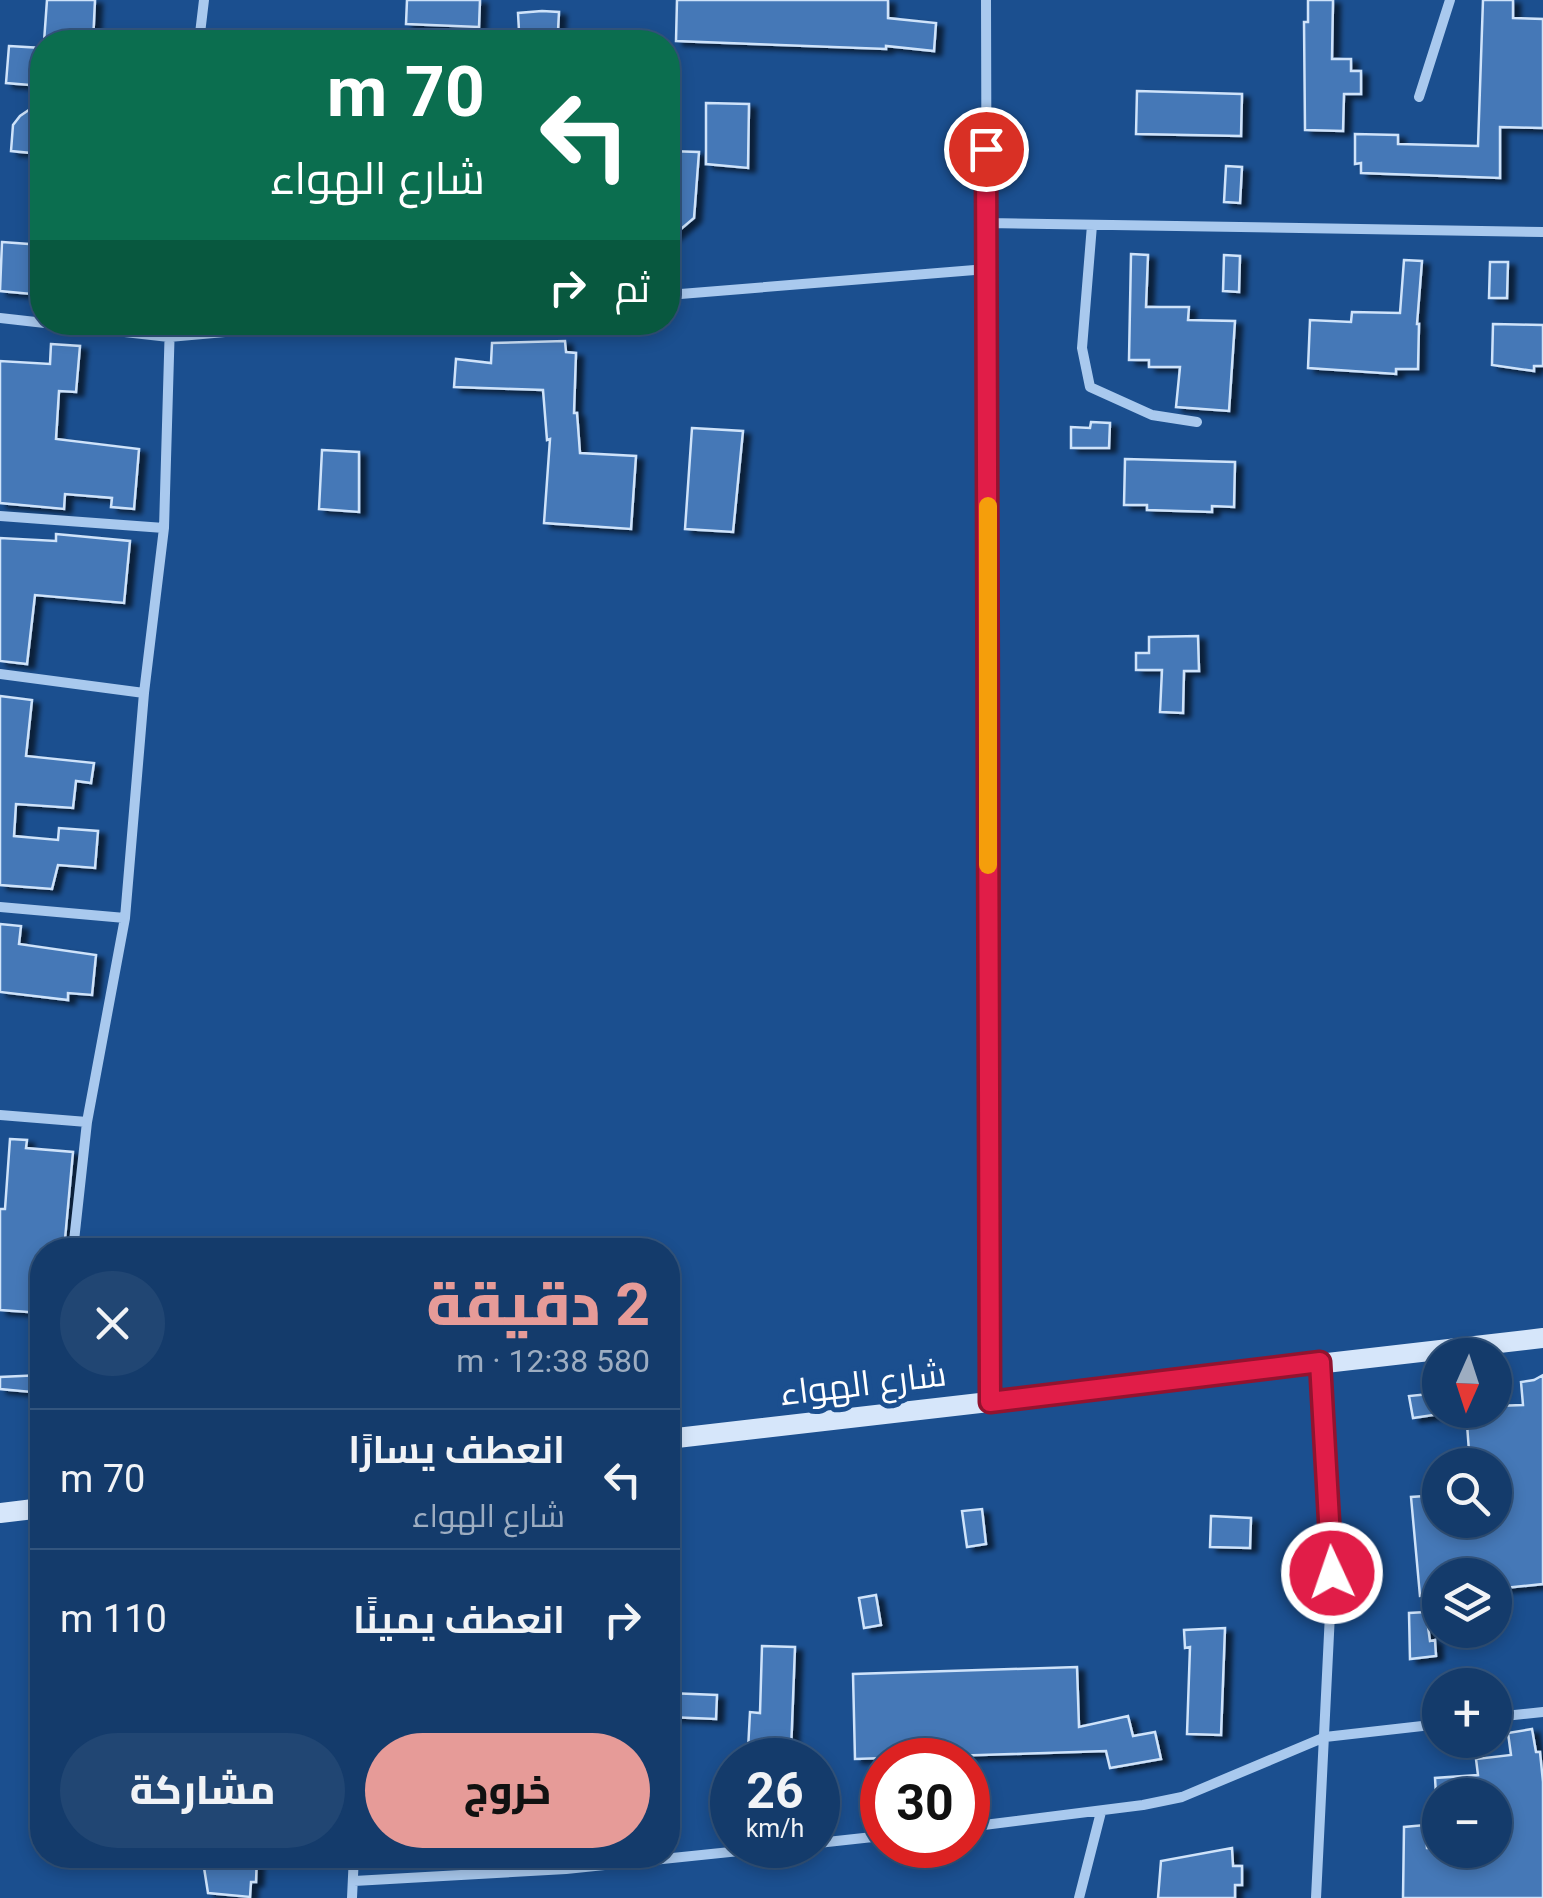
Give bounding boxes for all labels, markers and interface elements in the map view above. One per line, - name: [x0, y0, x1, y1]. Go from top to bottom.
- text: 70 m: [327, 51, 485, 133]
- icon: left: [520, 70, 650, 200]
- pin: [944, 107, 1029, 192]
- icon: arrive: [959, 122, 1014, 177]
- text: شارع الهواء: [270, 152, 485, 205]
- icon: right: [540, 260, 595, 315]
- text: ثم: [615, 267, 650, 311]
- text: 2 دقيقة: [426, 1269, 650, 1340]
- button: close: [60, 1271, 165, 1376]
- north arrow: [1422, 1338, 1512, 1428]
- map controls: [1422, 1338, 1512, 1868]
- text: 580 m · 12:38: [456, 1342, 650, 1380]
- street label: شارع الهواء: [777, 1353, 949, 1417]
- text: انعطف يسارًا: [348, 1428, 565, 1472]
- button: search: [1422, 1448, 1512, 1538]
- icon: left: [595, 1452, 650, 1507]
- text: 70 m: [60, 1457, 145, 1501]
- text: شارع الهواء: [412, 1497, 565, 1535]
- position arrow: [1280, 1521, 1384, 1625]
- button: layers: [1422, 1558, 1512, 1648]
- icon: right: [595, 1592, 650, 1647]
- text: 110 m: [60, 1597, 167, 1641]
- text: انعطف يمينًا: [353, 1598, 565, 1642]
- button: +: [1422, 1668, 1512, 1758]
- button: مشاركة: [60, 1733, 345, 1848]
- button: خروج: [365, 1733, 650, 1848]
- speed limit sign: 30: [860, 1738, 990, 1868]
- text: 26: [746, 1762, 804, 1820]
- button: −: [1422, 1778, 1512, 1868]
- text: km/h: [746, 1814, 804, 1843]

